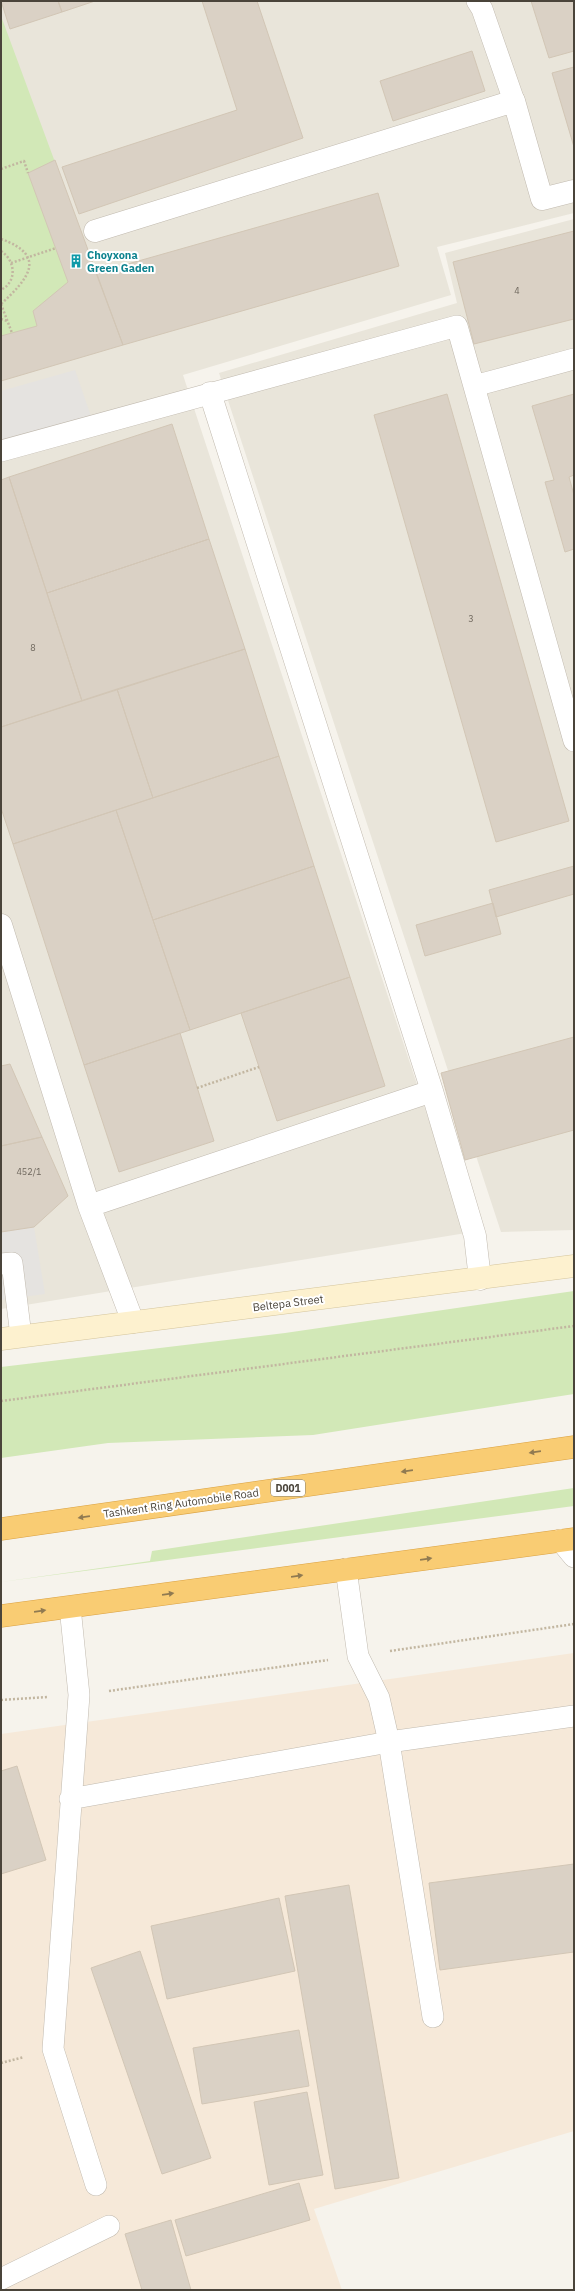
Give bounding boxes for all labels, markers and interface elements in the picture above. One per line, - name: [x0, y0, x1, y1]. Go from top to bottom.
- place label: Choyxona Green Gaden: [87, 248, 154, 275]
- building icon: Choyxona Green Gaden: [68, 253, 84, 269]
- house number: 4: [514, 285, 520, 296]
- house number: 3: [468, 613, 474, 624]
- house number: 8: [30, 642, 36, 653]
- house number: 452/1: [16, 1166, 42, 1177]
- street label: Beltepa Street: [252, 1292, 324, 1314]
- one-way arrow: [529, 1449, 541, 1455]
- one-way arrow: [401, 1468, 413, 1474]
- road number: D001: [271, 1480, 305, 1496]
- street label: Tashkent Ring Automobile Road: [102, 1485, 260, 1521]
- one-way arrow: [78, 1514, 90, 1520]
- one-way arrow: [420, 1556, 432, 1562]
- one-way arrow: [291, 1573, 303, 1579]
- one-way arrow: [162, 1591, 175, 1597]
- one-way arrow: [34, 1608, 46, 1614]

